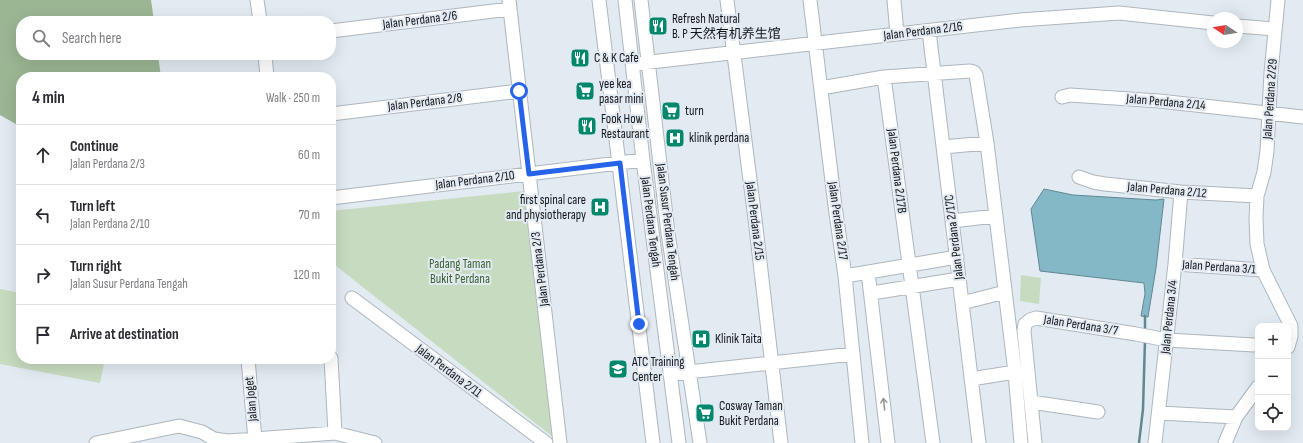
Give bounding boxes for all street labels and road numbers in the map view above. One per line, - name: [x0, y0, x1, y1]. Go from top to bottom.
- street label: Jalan Perdana 2/6: [381, 7, 459, 33]
- street label: Jalan Perdana 2/16: [881, 18, 964, 44]
- street label: Jalan Perdana 2/29: [1259, 58, 1281, 141]
- street label: Jalan Perdana 2/8: [386, 89, 464, 115]
- street label: Jalan Perdana 2/14: [1125, 90, 1207, 113]
- street label: Jalan Perdana 2/17B: [884, 127, 910, 214]
- street label: Jalan Susur Perdana Tengah: [653, 162, 683, 281]
- street label: Jalan Perdana 2/10: [433, 167, 516, 193]
- street label: Jalan Perdana Tengah: [637, 175, 664, 268]
- street label: Jalan Perdana 2/12: [1126, 178, 1207, 201]
- street label: Jalan Perdana 2/15: [742, 180, 768, 261]
- street label: Jalan Perdana 2/17: [824, 180, 852, 262]
- street label: Jalan Perdana 2/17C: [941, 194, 967, 281]
- street label: Jalan Perdana 2/3: [527, 231, 553, 308]
- street label: Jalan Perdana 3/1: [1181, 256, 1257, 278]
- street label: Jalan Perdana 3/4: [1157, 279, 1181, 356]
- street label: Jalan Perdana 3/7: [1042, 311, 1120, 339]
- street label: Jalan Perdana 2/11: [412, 340, 486, 401]
- street label: Jalan Joget: [241, 376, 261, 423]

